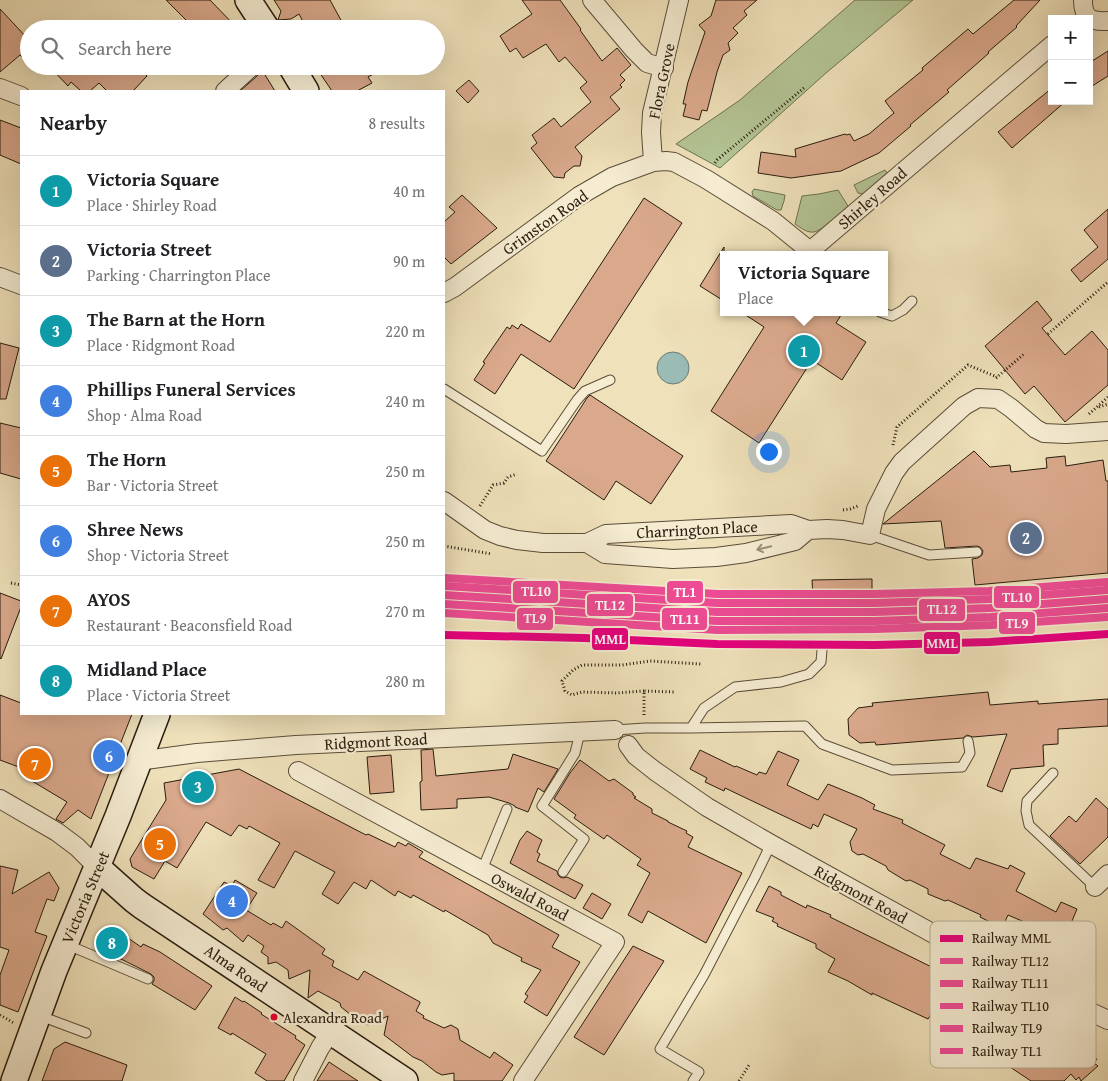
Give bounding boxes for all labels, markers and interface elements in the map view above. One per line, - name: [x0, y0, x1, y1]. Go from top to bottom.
- map controls: [1048, 15, 1093, 105]
- button: +: [1048, 15, 1093, 60]
- search box: [20, 20, 445, 75]
- icon: search: [38, 34, 66, 62]
- text: Search here: [78, 34, 172, 62]
- street label: Flora Grove: [641, 41, 681, 121]
- button: −: [1048, 60, 1093, 105]
- text: Nearby: [40, 107, 107, 138]
- text: 8 results: [368, 111, 425, 135]
- street label: Shirley Road: [832, 161, 912, 235]
- text: Victoria Square: [87, 165, 219, 193]
- text: 1: [52, 179, 60, 203]
- text: 40 m: [393, 179, 425, 203]
- street label: Grimston Road: [497, 183, 593, 260]
- text: Place · Shirley Road: [87, 193, 217, 217]
- text: Victoria Street: [87, 235, 212, 263]
- text: 2: [52, 249, 60, 273]
- text: 90 m: [393, 249, 425, 273]
- popup: [720, 251, 888, 316]
- text: Victoria Square: [738, 258, 870, 286]
- text: Parking · Charrington Place: [87, 263, 270, 287]
- text: Place: [738, 286, 773, 310]
- text: The Barn at the Horn: [87, 305, 265, 333]
- text: 3: [52, 319, 60, 343]
- text: 220 m: [385, 319, 425, 343]
- pin: 1: [788, 332, 820, 370]
- text: Place · Ridgmont Road: [87, 333, 235, 357]
- text: Phillips Funeral Services: [87, 375, 296, 403]
- text: 4: [52, 389, 60, 413]
- text: 240 m: [385, 389, 425, 413]
- text: Shop · Alma Road: [87, 403, 202, 427]
- your location: [756, 439, 782, 465]
- text: The Horn: [87, 445, 166, 473]
- text: 5: [52, 459, 60, 483]
- text: 250 m: [385, 459, 425, 483]
- text: Bar · Victoria Street: [87, 473, 218, 497]
- street label: Charrington Place: [636, 514, 758, 544]
- text: Shree News: [87, 515, 183, 543]
- pin: 2: [1010, 519, 1042, 557]
- text: 6: [52, 529, 60, 553]
- text: 250 m: [385, 529, 425, 553]
- text: Shop · Victoria Street: [87, 543, 229, 567]
- one-way arrow: [757, 544, 773, 553]
- line badge: TL10: [512, 580, 559, 604]
- line badge: TL1: [666, 580, 704, 604]
- text: TL10: [521, 581, 551, 601]
- text: TL1: [674, 582, 696, 602]
- text: AYOS: [87, 585, 130, 613]
- line badge: TL10: [993, 585, 1040, 609]
- text: TL10: [1002, 587, 1032, 607]
- line badge: TL12: [586, 593, 634, 617]
- text: TL12: [595, 595, 625, 615]
- line badge: TL12: [918, 598, 966, 622]
- text: 7: [52, 599, 60, 623]
- text: 270 m: [385, 599, 425, 623]
- text: TL12: [927, 599, 957, 619]
- line badge: TL9: [516, 607, 554, 631]
- line badge: TL11: [661, 607, 708, 631]
- text: TL9: [524, 608, 546, 628]
- text: TL11: [670, 609, 700, 629]
- line badge: TL9: [998, 611, 1036, 635]
- text: Restaurant · Beaconsfield Road: [87, 613, 292, 637]
- text: TL9: [1006, 613, 1028, 633]
- line badge: MML: [591, 627, 629, 651]
- text: MML: [594, 629, 626, 649]
- line badge: MML: [923, 631, 961, 655]
- text: MML: [926, 633, 958, 653]
- text: Midland Place: [87, 655, 207, 683]
- text: 8: [52, 669, 60, 693]
- text: 280 m: [385, 669, 425, 693]
- text: Place · Victoria Street: [87, 683, 230, 707]
- street label: Ridgmont Road: [324, 726, 429, 756]
- pin: 6: [93, 737, 125, 775]
- pin: 7: [19, 745, 51, 783]
- pin: 3: [182, 768, 214, 806]
- pin: 5: [144, 825, 176, 863]
- street label: Victoria Street: [55, 847, 115, 947]
- street label: Ridgmont Road: [810, 859, 912, 930]
- street label: Oswald Road: [487, 866, 573, 927]
- pin: 4: [216, 882, 248, 920]
- legend: [930, 921, 1096, 1068]
- pin: 8: [96, 924, 128, 962]
- text: Railway MML: [972, 928, 1051, 948]
- street label: Alma Road: [200, 938, 273, 998]
- text: Railway TL12: [972, 951, 1049, 971]
- text: Railway TL11: [972, 973, 1049, 993]
- text: Railway TL10: [972, 996, 1049, 1016]
- place label: Alexandra Road: [283, 1007, 382, 1028]
- marker: Alexandra Road: [269, 1012, 279, 1022]
- text: Railway TL9: [972, 1018, 1043, 1038]
- text: Railway TL1: [972, 1041, 1042, 1061]

